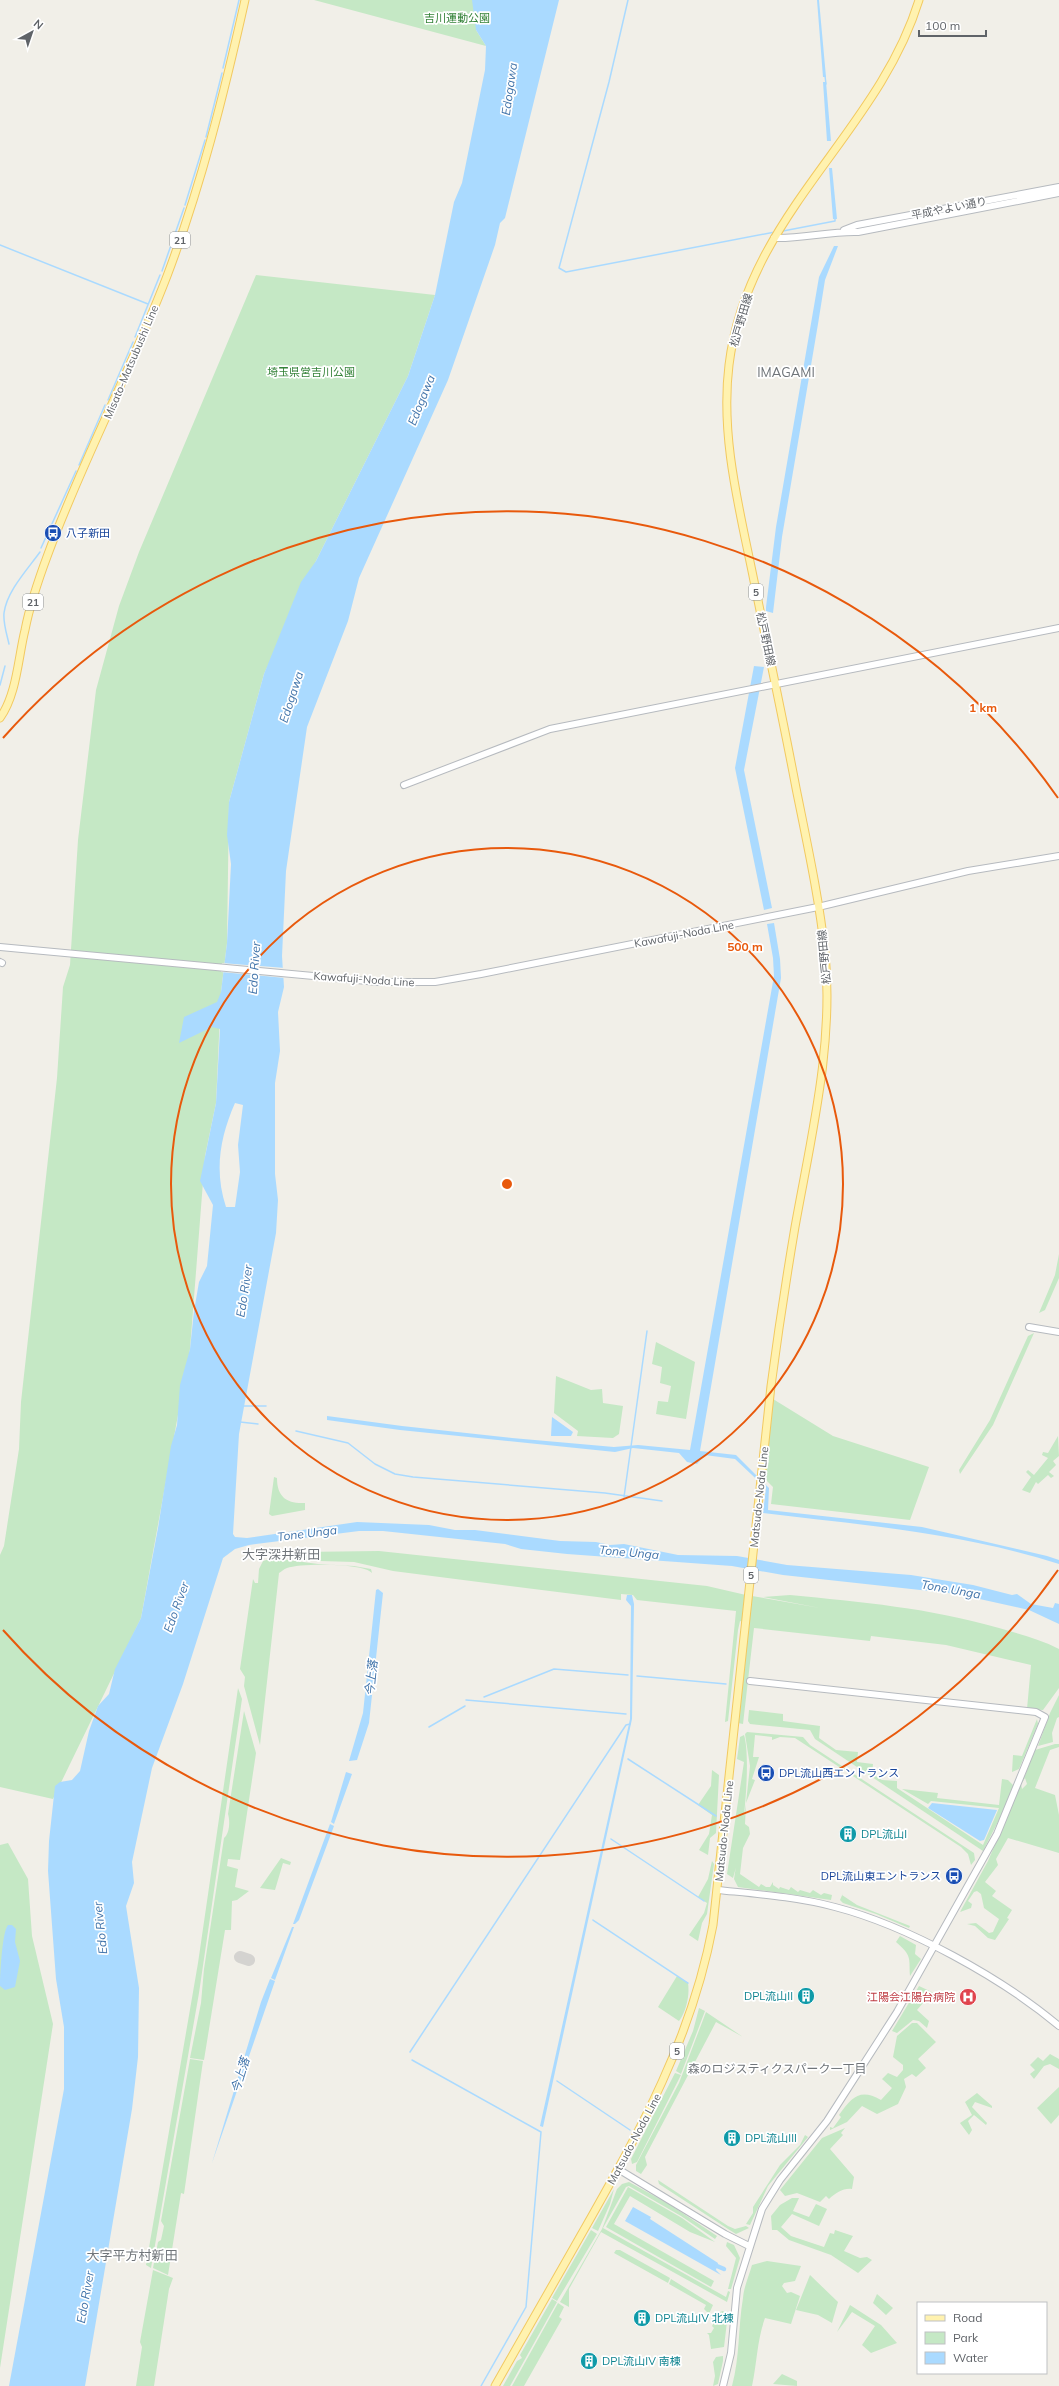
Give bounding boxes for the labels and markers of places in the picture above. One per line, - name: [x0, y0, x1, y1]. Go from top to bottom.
- bus stop icon: 八子新田: [43, 523, 63, 543]
- place label: 八子新田: [66, 526, 110, 540]
- centre of rings: [500, 1177, 514, 1191]
- bus stop icon: DPL流山西エントランス: [756, 1763, 776, 1783]
- place label: DPL流山西エントランス: [779, 1766, 899, 1780]
- building icon: DPL流山I: [838, 1824, 858, 1844]
- place label: DPL流山I: [861, 1827, 907, 1841]
- bus stop icon: DPL流山東エントランス: [944, 1866, 964, 1886]
- place label: DPL流山東エントランス: [821, 1869, 941, 1883]
- building icon: DPL流山II: [796, 1986, 816, 2006]
- hospital icon: 江陽会江陽台病院: [958, 1987, 978, 2007]
- place label: DPL流山II: [744, 1989, 793, 2003]
- place label: 江陽会江陽台病院: [867, 1990, 955, 2004]
- building icon: DPL流山III: [722, 2128, 742, 2148]
- place label: DPL流山III: [745, 2131, 797, 2145]
- building icon: DPL流山IV 北棟: [632, 2308, 652, 2328]
- place label: DPL流山IV 北棟: [655, 2311, 734, 2325]
- building icon: DPL流山IV 南棟: [579, 2351, 599, 2371]
- place label: DPL流山IV 南棟: [602, 2354, 681, 2368]

